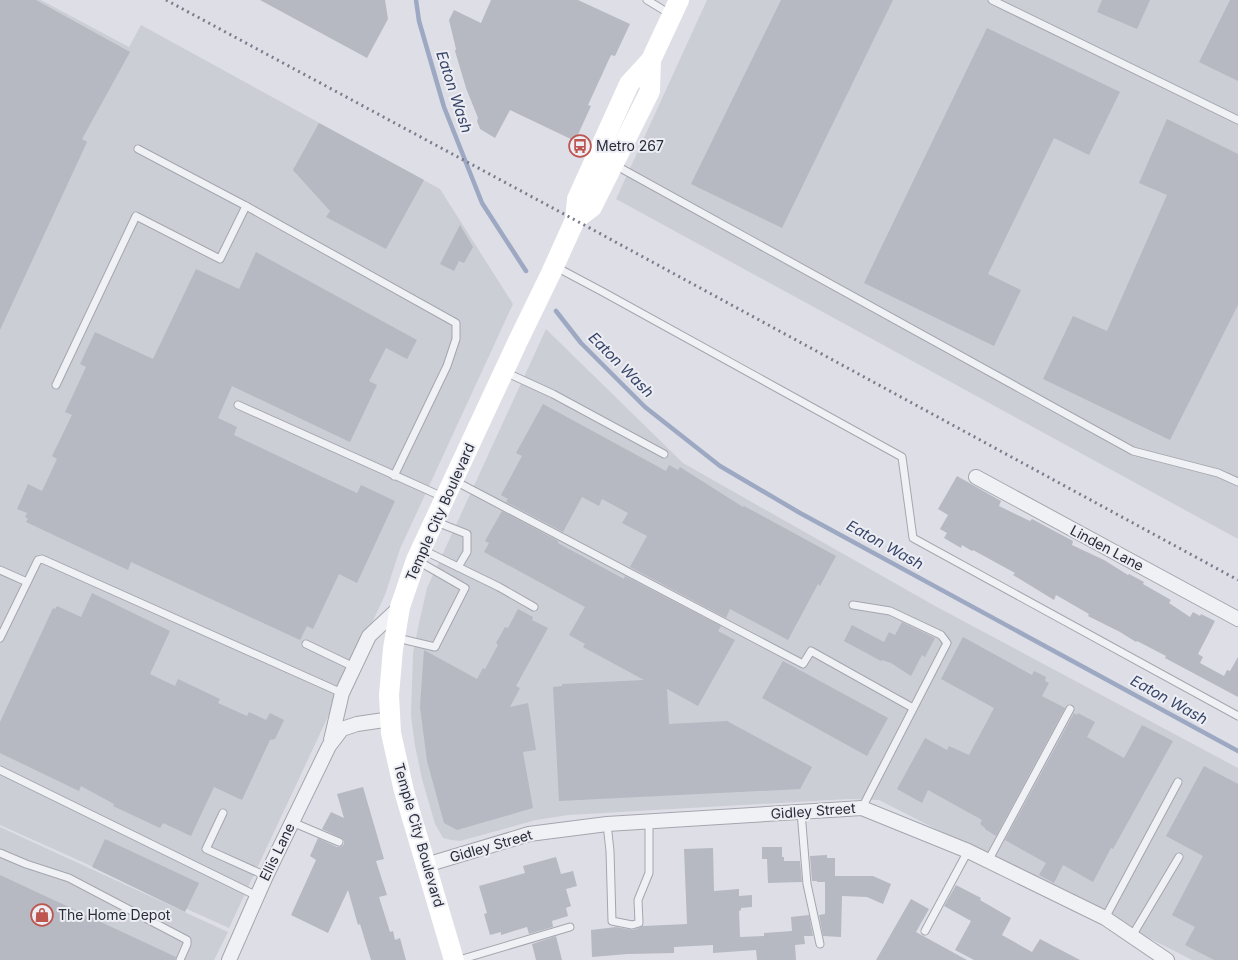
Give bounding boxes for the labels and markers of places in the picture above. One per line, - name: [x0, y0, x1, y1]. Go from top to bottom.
- bus stop icon: Metro 267: [567, 133, 593, 159]
- place label: Metro 267: [596, 137, 664, 154]
- shop icon: The Home Depot: [29, 902, 55, 928]
- place label: The Home Depot: [58, 906, 171, 923]

